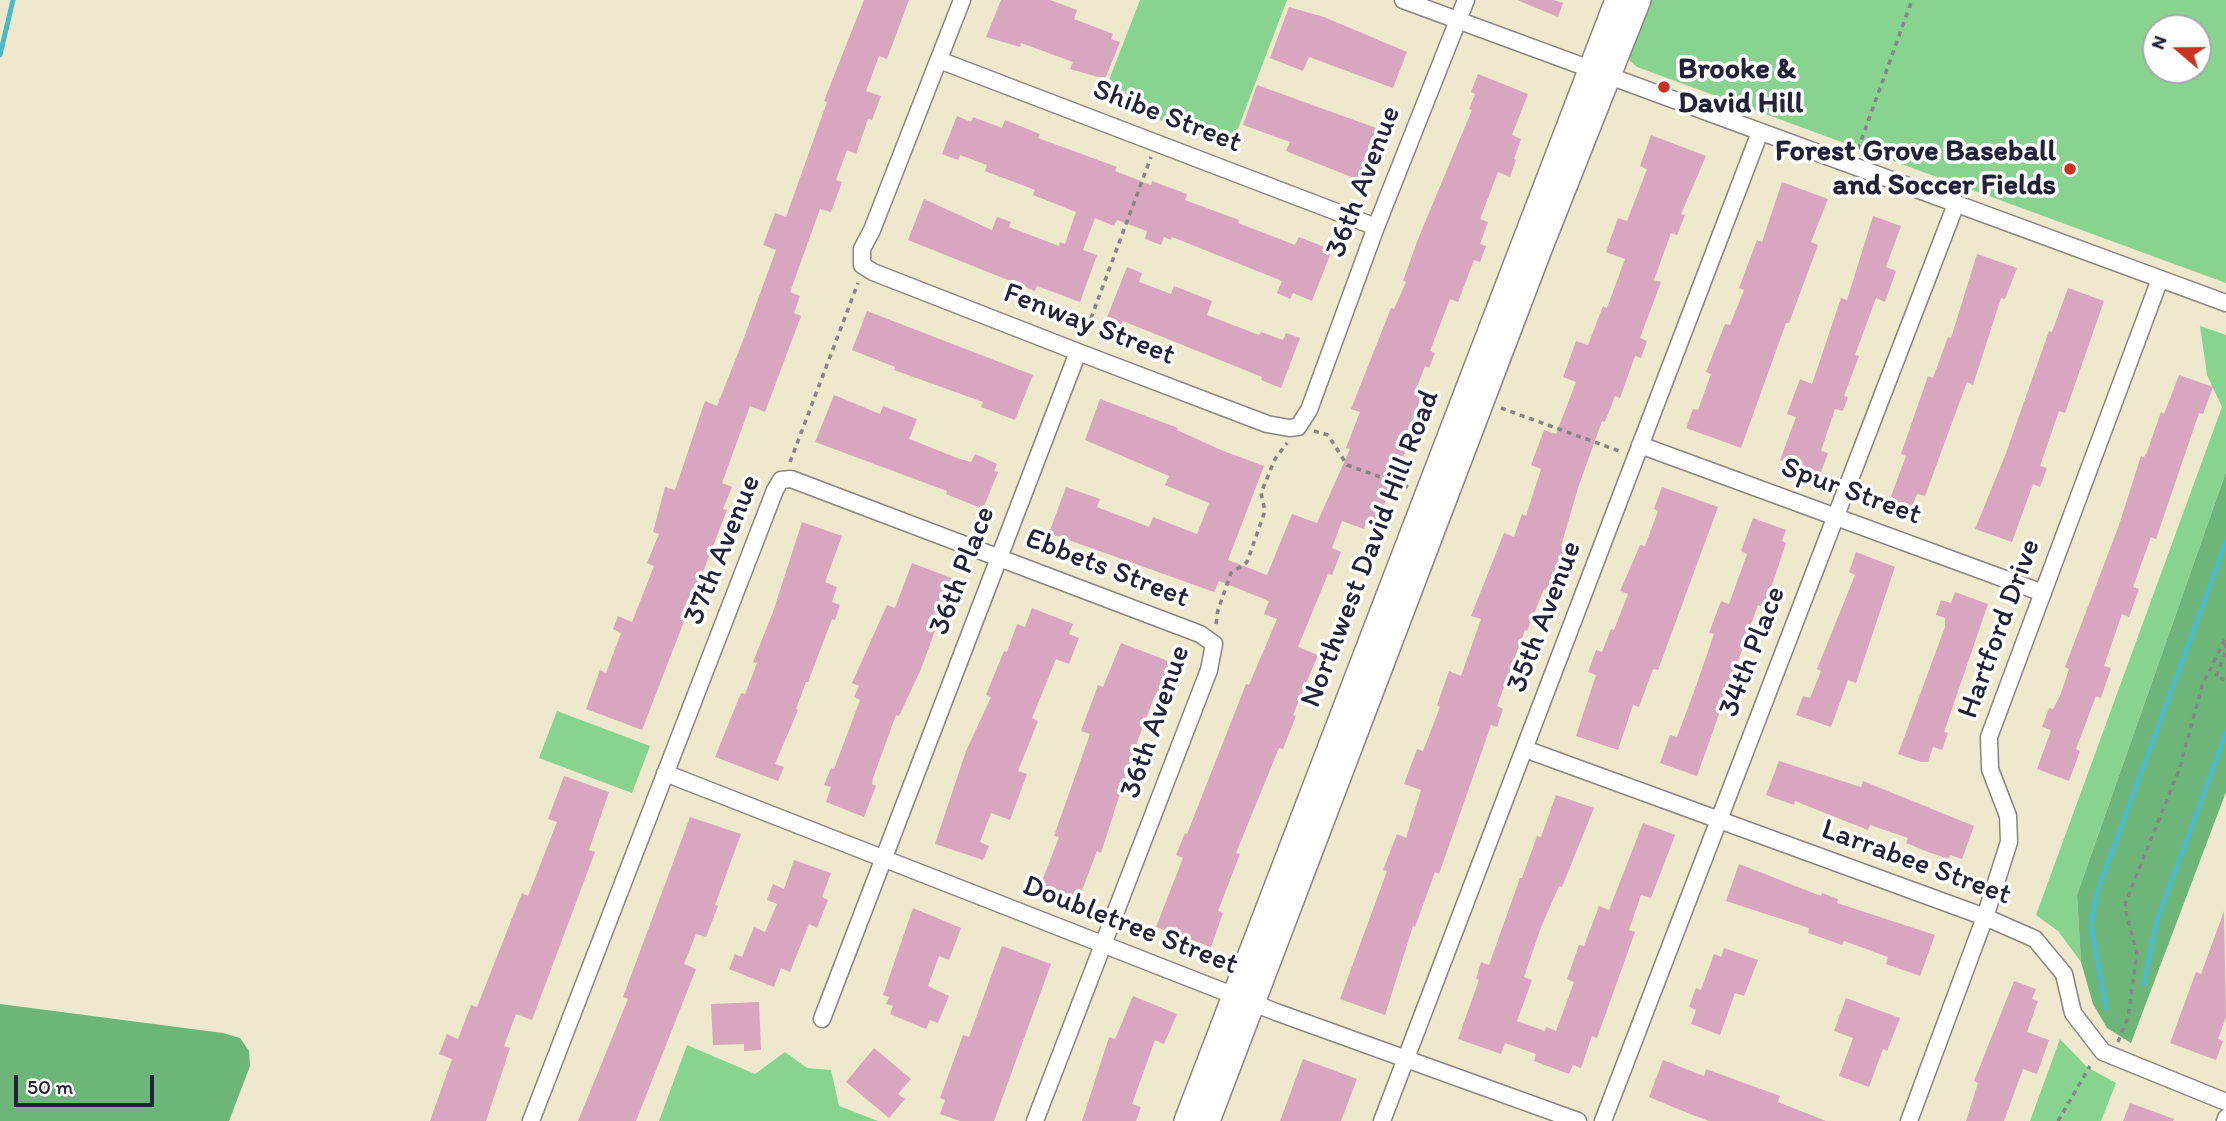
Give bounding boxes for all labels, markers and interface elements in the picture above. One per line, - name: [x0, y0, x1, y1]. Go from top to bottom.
- north arrow: [2142, 14, 2212, 84]
- text: N: [2146, 32, 2172, 52]
- place label: Brooke & David Hill: [1678, 52, 1803, 122]
- street label: Shibe Street: [1087, 72, 1247, 162]
- marker: Brooke & David Hill: [1656, 79, 1672, 95]
- street label: 36th Avenue: [1319, 101, 1409, 263]
- place label: Forest Grove Baseball and Soccer Fields: [1775, 134, 2056, 204]
- marker: Forest Grove Baseball and Soccer Fields: [2062, 161, 2078, 177]
- street label: Fenway Street: [998, 276, 1180, 374]
- street label: Northwest David Hill Road: [1294, 385, 1448, 713]
- street label: Spur Street: [1776, 450, 1926, 534]
- street label: 37th Avenue: [677, 470, 769, 630]
- street label: 36th Place: [922, 502, 1004, 640]
- street label: Ebbets Street: [1020, 521, 1194, 617]
- street label: Hartford Drive: [1951, 534, 2049, 724]
- street label: 35th Avenue: [1500, 536, 1590, 698]
- street label: 34th Place: [1712, 582, 1794, 722]
- street label: 36th Avenue: [1113, 641, 1199, 803]
- street label: Larrabee Street: [1816, 812, 2016, 914]
- street label: Doubletree Street: [1017, 868, 1243, 984]
- scale bar: [18, 1062, 158, 1106]
- text: 50 m: [27, 1074, 73, 1099]

